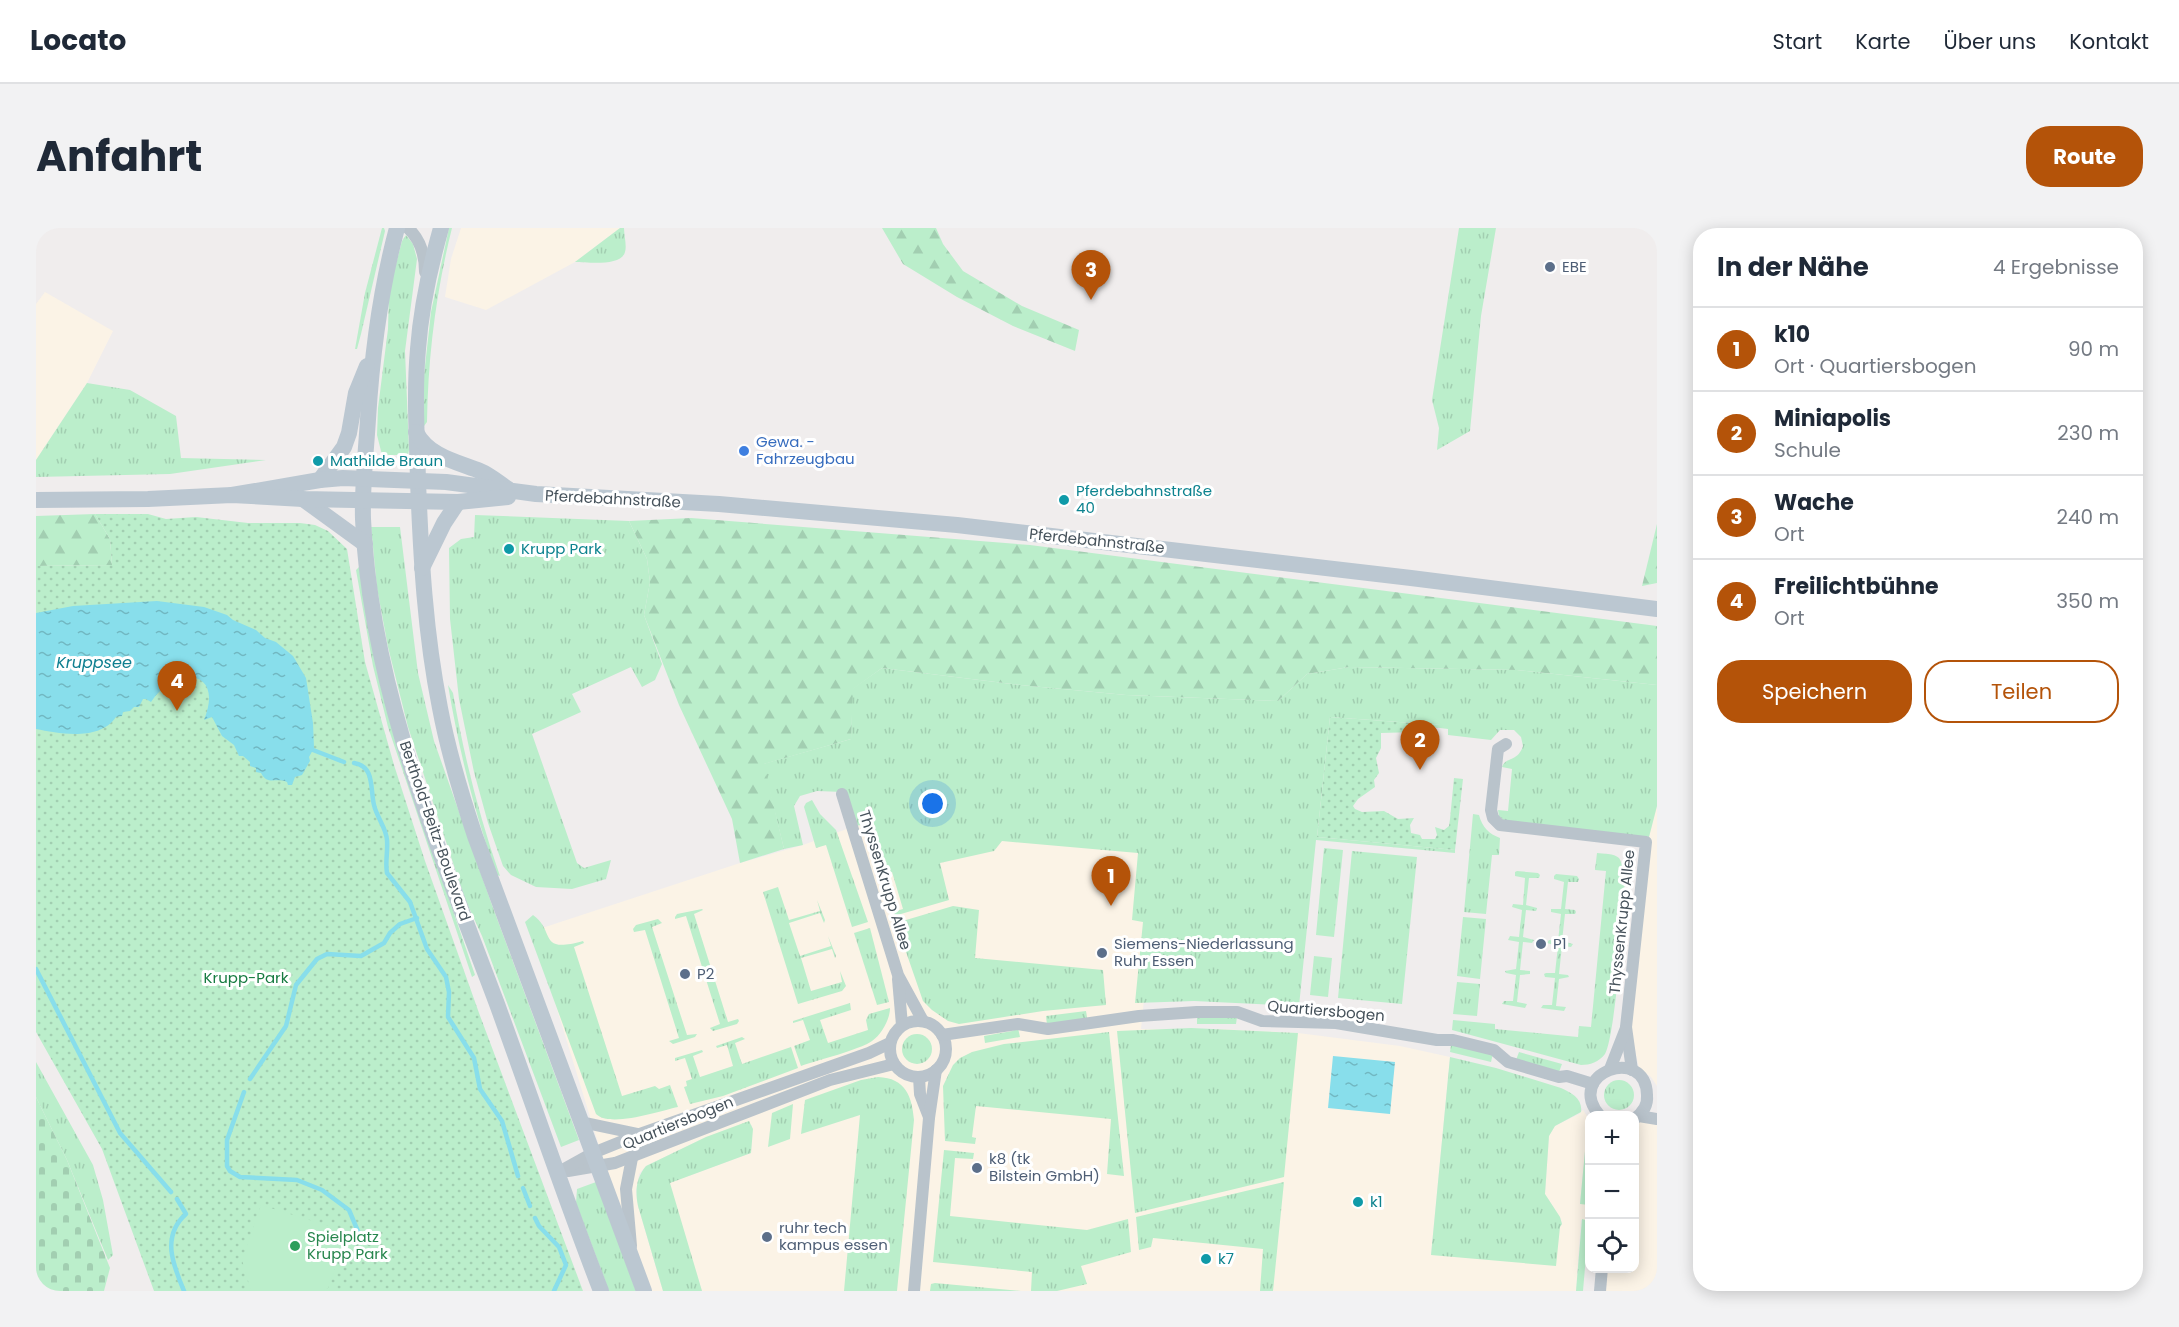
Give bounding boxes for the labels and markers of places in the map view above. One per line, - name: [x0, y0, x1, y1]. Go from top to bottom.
- pin: 3: [1072, 250, 1110, 300]
- place label: EBE: [1562, 256, 1587, 277]
- marker: EBE: [1543, 260, 1557, 274]
- place label: Gewa. - Fahrzeugbau: [756, 431, 855, 469]
- marker: Gewa. - Fahrzeugbau: [737, 444, 751, 458]
- place label: Mathilde Braun: [330, 450, 443, 471]
- marker: Mathilde Braun: [311, 454, 325, 468]
- place label: Pferdebahnstraße 40: [1076, 480, 1212, 518]
- marker: Pferdebahnstraße 40: [1057, 493, 1071, 507]
- place label: Krupp Park: [521, 538, 602, 559]
- marker: Krupp Park: [502, 542, 516, 556]
- pin: 4: [158, 662, 196, 711]
- pin: 2: [1400, 720, 1440, 770]
- pin: 1: [1092, 856, 1130, 906]
- place label: Siemens-Niederlassung Ruhr Essen: [1114, 933, 1294, 971]
- place label: P1: [1553, 933, 1567, 954]
- marker: P1: [1534, 937, 1548, 951]
- marker: Siemens-Niederlassung Ruhr Essen: [1095, 946, 1109, 960]
- place label: P2: [697, 963, 714, 984]
- marker: P2: [678, 967, 692, 981]
- place label: k8 (tk Bilstein GmbH): [989, 1148, 1100, 1186]
- marker: k8 (tk Bilstein GmbH): [970, 1161, 984, 1175]
- place label: k1: [1370, 1191, 1383, 1212]
- marker: k1: [1351, 1195, 1365, 1209]
- place label: ruhr tech kampus essen: [779, 1217, 888, 1255]
- place label: Spielplatz Krupp Park: [307, 1226, 388, 1264]
- marker: ruhr tech kampus essen: [760, 1230, 774, 1244]
- marker: Spielplatz Krupp Park: [288, 1239, 302, 1253]
- place label: k7: [1218, 1248, 1234, 1269]
- marker: k7: [1199, 1252, 1213, 1266]

